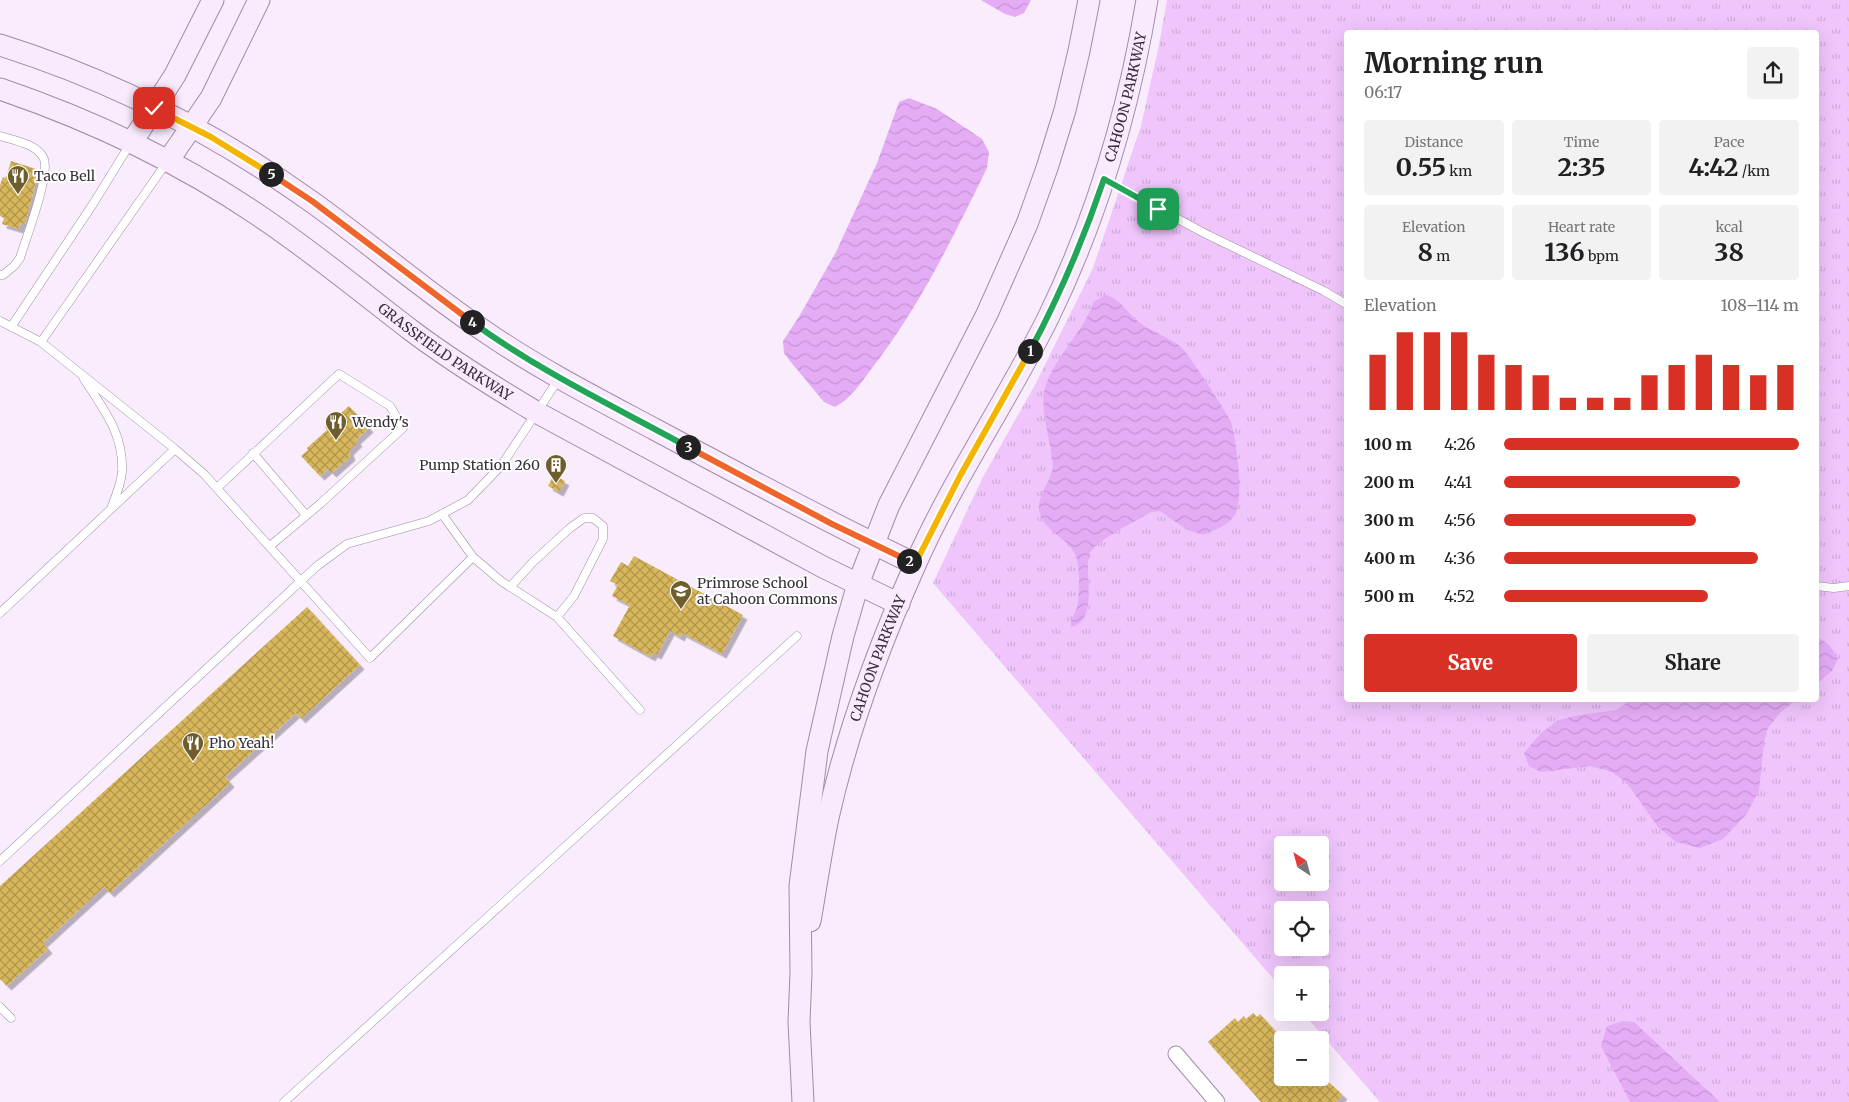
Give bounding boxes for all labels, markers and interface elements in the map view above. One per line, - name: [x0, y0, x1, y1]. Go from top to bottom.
- street label: CAHOON PARKWAY: [1101, 29, 1150, 164]
- text: Morning run: [1364, 45, 1543, 81]
- button: share: [1747, 47, 1799, 99]
- text: 06:17: [1364, 82, 1402, 102]
- pin: [133, 87, 175, 129]
- icon: check: [140, 94, 168, 122]
- text: Distance: [1405, 133, 1463, 151]
- text: Time: [1564, 133, 1599, 151]
- text: Pace: [1714, 133, 1744, 151]
- text: 0.55: [1396, 151, 1446, 183]
- text: 2:35: [1557, 151, 1606, 183]
- text: 4:42: [1688, 151, 1738, 183]
- pin: 5: [258, 162, 284, 186]
- text: km: [1446, 162, 1472, 180]
- text: /km: [1738, 162, 1770, 180]
- restaurant icon: Taco Bell: [6, 164, 30, 195]
- text: 5: [267, 165, 276, 183]
- place label: Taco Bell: [34, 167, 96, 185]
- pin: [1137, 188, 1179, 230]
- icon: arrive: [1144, 195, 1172, 223]
- text: Elevation: [1402, 218, 1466, 236]
- text: Heart rate: [1548, 218, 1615, 236]
- text: kcal: [1715, 218, 1743, 236]
- text: 8: [1417, 236, 1433, 268]
- text: 136: [1544, 236, 1585, 268]
- text: 38: [1714, 236, 1744, 268]
- text: m: [1433, 247, 1450, 265]
- text: bpm: [1585, 247, 1619, 265]
- text: Elevation: [1364, 295, 1437, 315]
- text: 108–114 m: [1721, 295, 1799, 315]
- street label: GRASSFIELD PARKWAY: [374, 299, 517, 405]
- pin: 4: [460, 310, 484, 334]
- text: 4: [468, 313, 477, 331]
- pin: 1: [1018, 338, 1042, 364]
- text: 1: [1027, 342, 1034, 360]
- restaurant icon: Wendy's: [324, 410, 348, 441]
- place label: Wendy's: [351, 413, 409, 431]
- pin: 3: [676, 434, 700, 460]
- text: 100 m: [1364, 434, 1412, 454]
- text: 4:26: [1444, 434, 1476, 454]
- text: 3: [684, 438, 693, 456]
- building icon: Pump Station 260: [544, 453, 568, 484]
- place label: Pump Station 260: [419, 456, 540, 474]
- text: 200 m: [1364, 472, 1414, 492]
- text: 4:41: [1444, 472, 1472, 492]
- text: 300 m: [1364, 510, 1414, 530]
- text: 4:56: [1444, 510, 1475, 530]
- pin: 2: [896, 548, 922, 574]
- text: 400 m: [1364, 548, 1415, 568]
- text: 4:36: [1444, 548, 1475, 568]
- text: 2: [905, 552, 914, 570]
- place label: Primrose School at Cahoon Commons: [697, 574, 838, 608]
- school or university icon: Primrose School at Cahoon Commons: [669, 579, 693, 610]
- text: 500 m: [1364, 586, 1414, 606]
- text: 4:52: [1444, 586, 1475, 606]
- street label: CAHOON PARKWAY: [846, 592, 910, 724]
- button: Save: [1364, 634, 1577, 692]
- button: Share: [1587, 634, 1799, 692]
- restaurant icon: Pho Yeah!: [181, 731, 205, 762]
- place label: Pho Yeah!: [209, 734, 274, 752]
- north arrow: [1274, 836, 1329, 891]
- map controls: [1274, 836, 1329, 1086]
- button: locate: [1274, 901, 1329, 956]
- button: +: [1274, 966, 1329, 1021]
- button: −: [1274, 1031, 1329, 1086]

